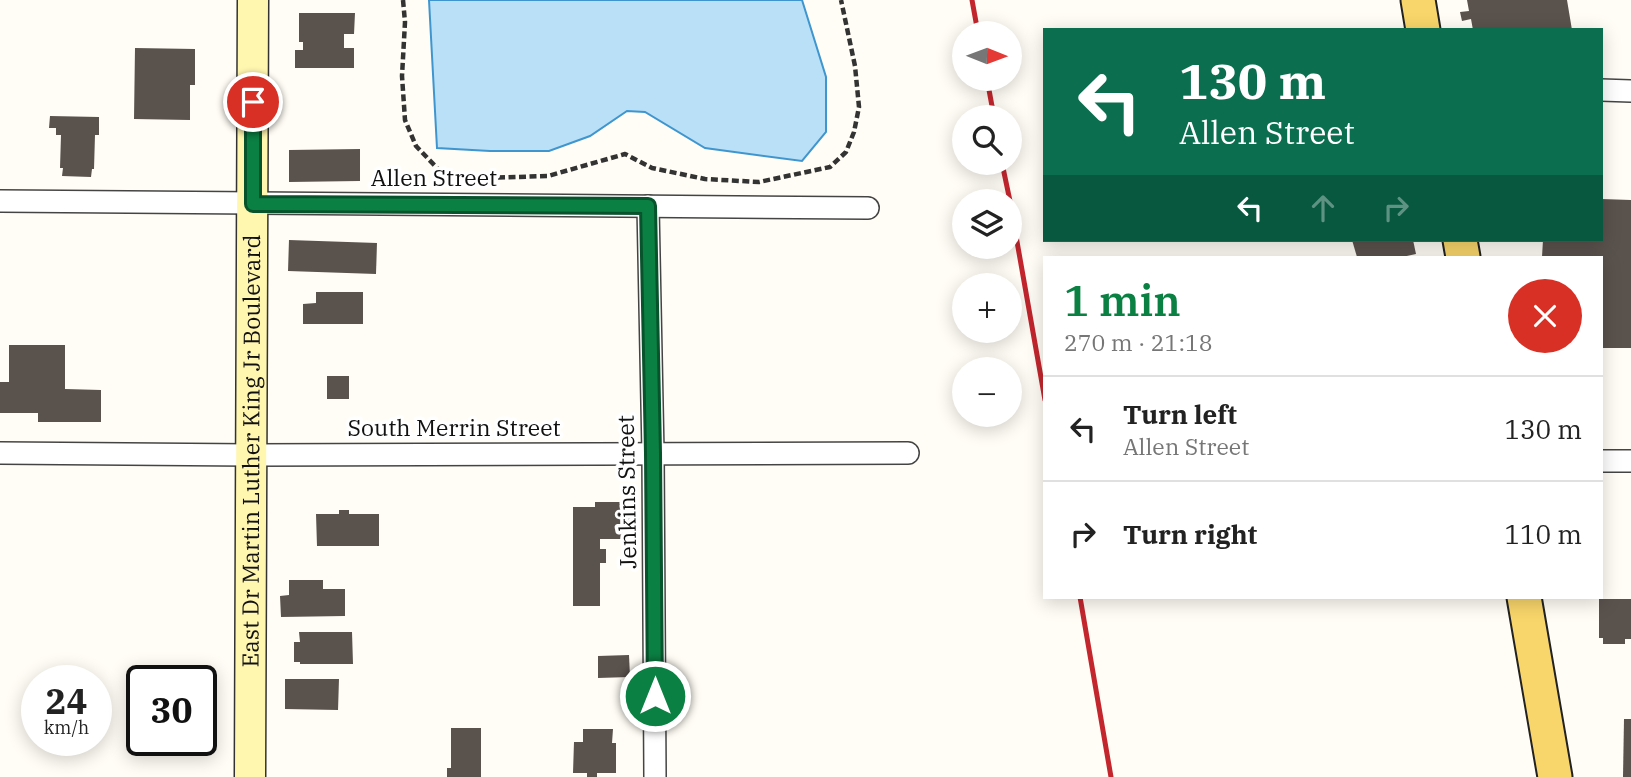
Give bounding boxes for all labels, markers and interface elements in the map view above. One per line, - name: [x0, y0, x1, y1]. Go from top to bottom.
- north arrow: [952, 21, 1022, 91]
- map controls: [952, 21, 1022, 427]
- text: 130 m: [1179, 49, 1326, 112]
- icon: left: [1064, 56, 1155, 147]
- pin: [223, 72, 283, 132]
- icon: arrive: [234, 83, 272, 121]
- button: search: [952, 105, 1022, 175]
- text: Allen Street: [1179, 111, 1355, 153]
- street label: Allen Street: [371, 162, 497, 192]
- button: layers: [952, 189, 1022, 259]
- icon: left: [1231, 189, 1269, 227]
- icon: ahead: [1304, 189, 1342, 227]
- icon: right: [1377, 189, 1415, 227]
- street label: East Dr Martin Luther King Jr Boulevard: [234, 234, 266, 668]
- button: +: [952, 273, 1022, 343]
- text: 1 min: [1064, 273, 1181, 328]
- button: close: [1508, 279, 1582, 353]
- text: 270 m · 21:18: [1064, 327, 1213, 357]
- button: −: [952, 357, 1022, 427]
- text: Turn left: [1123, 397, 1237, 431]
- icon: left: [1064, 410, 1102, 448]
- street label: South Merrin Street: [347, 412, 561, 442]
- text: 130 m: [1504, 412, 1582, 446]
- street label: Jenkins Street: [610, 415, 642, 569]
- text: Allen Street: [1123, 431, 1249, 461]
- icon: right: [1064, 515, 1102, 553]
- text: Turn right: [1123, 517, 1257, 551]
- text: 110 m: [1504, 517, 1582, 551]
- position arrow: [618, 659, 692, 733]
- speed limit sign: 30: [126, 665, 217, 756]
- text: 24: [45, 678, 88, 724]
- text: km/h: [44, 716, 89, 739]

